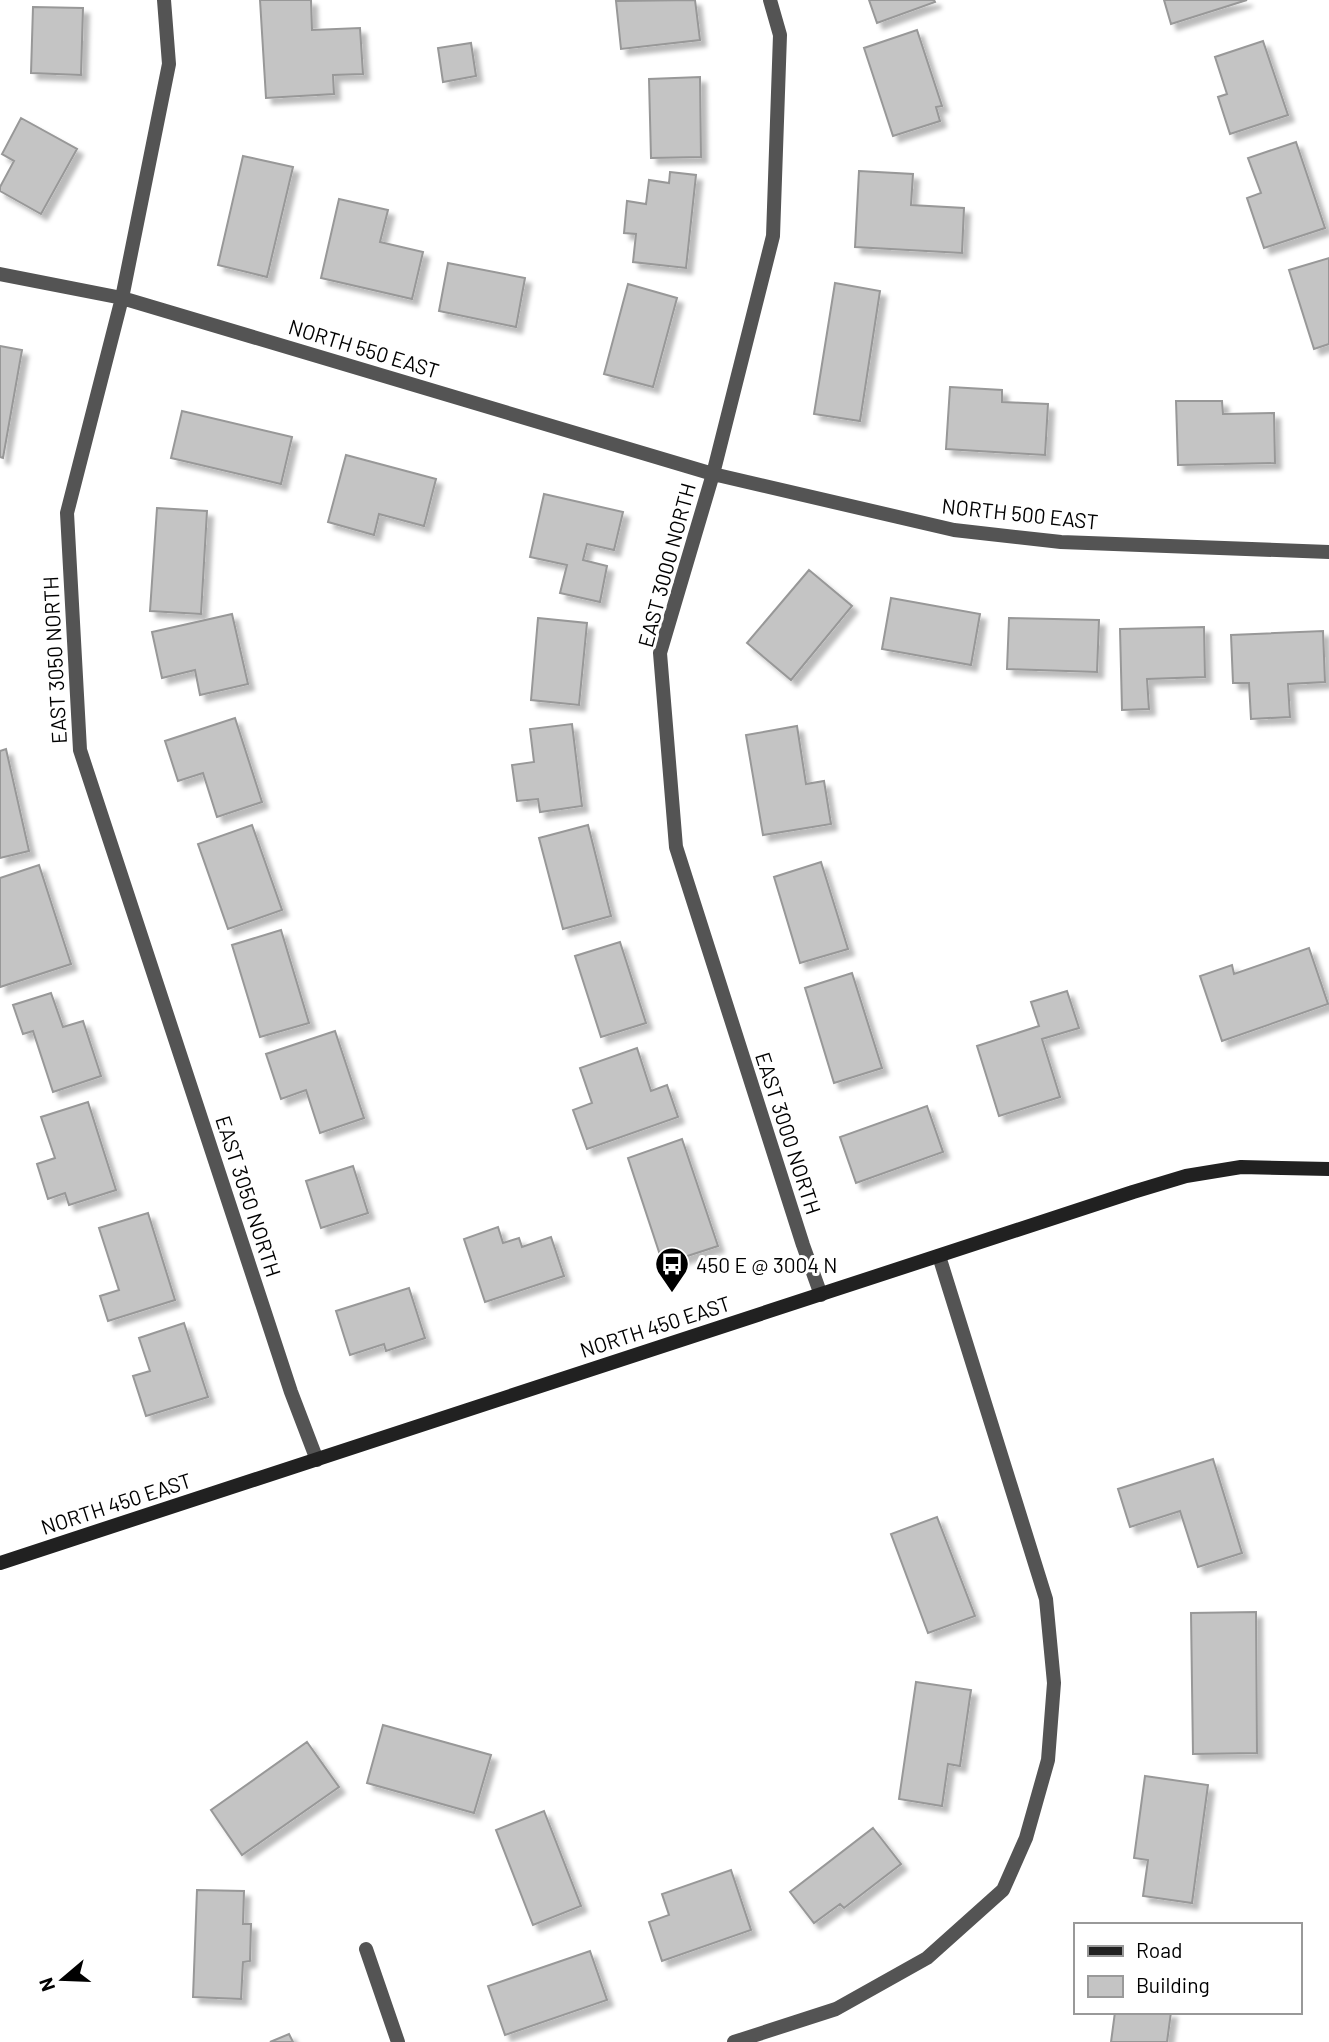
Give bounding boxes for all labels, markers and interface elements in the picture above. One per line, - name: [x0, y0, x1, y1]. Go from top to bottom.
- street label: NORTH 550 EAST: [286, 313, 442, 383]
- street label: EAST 3000 NORTH: [632, 480, 700, 650]
- street label: NORTH 500 EAST: [941, 492, 1100, 534]
- street label: EAST 3050 NORTH: [37, 575, 71, 745]
- street label: EAST 3000 NORTH: [751, 1049, 827, 1217]
- street label: EAST 3050 NORTH: [211, 1112, 287, 1280]
- bus stop icon: 450 E @ 3004 N: [653, 1245, 691, 1294]
- place label: 450 E @ 3004 N: [696, 1252, 837, 1277]
- street label: NORTH 450 EAST: [577, 1290, 734, 1362]
- street label: NORTH 450 EAST: [38, 1467, 195, 1539]
- legend: [1074, 1923, 1301, 2014]
- text: Road: [1136, 1937, 1182, 1962]
- north arrow: [28, 1944, 98, 2014]
- text: Building: [1136, 1972, 1210, 1997]
- text: N: [34, 1975, 59, 1994]

